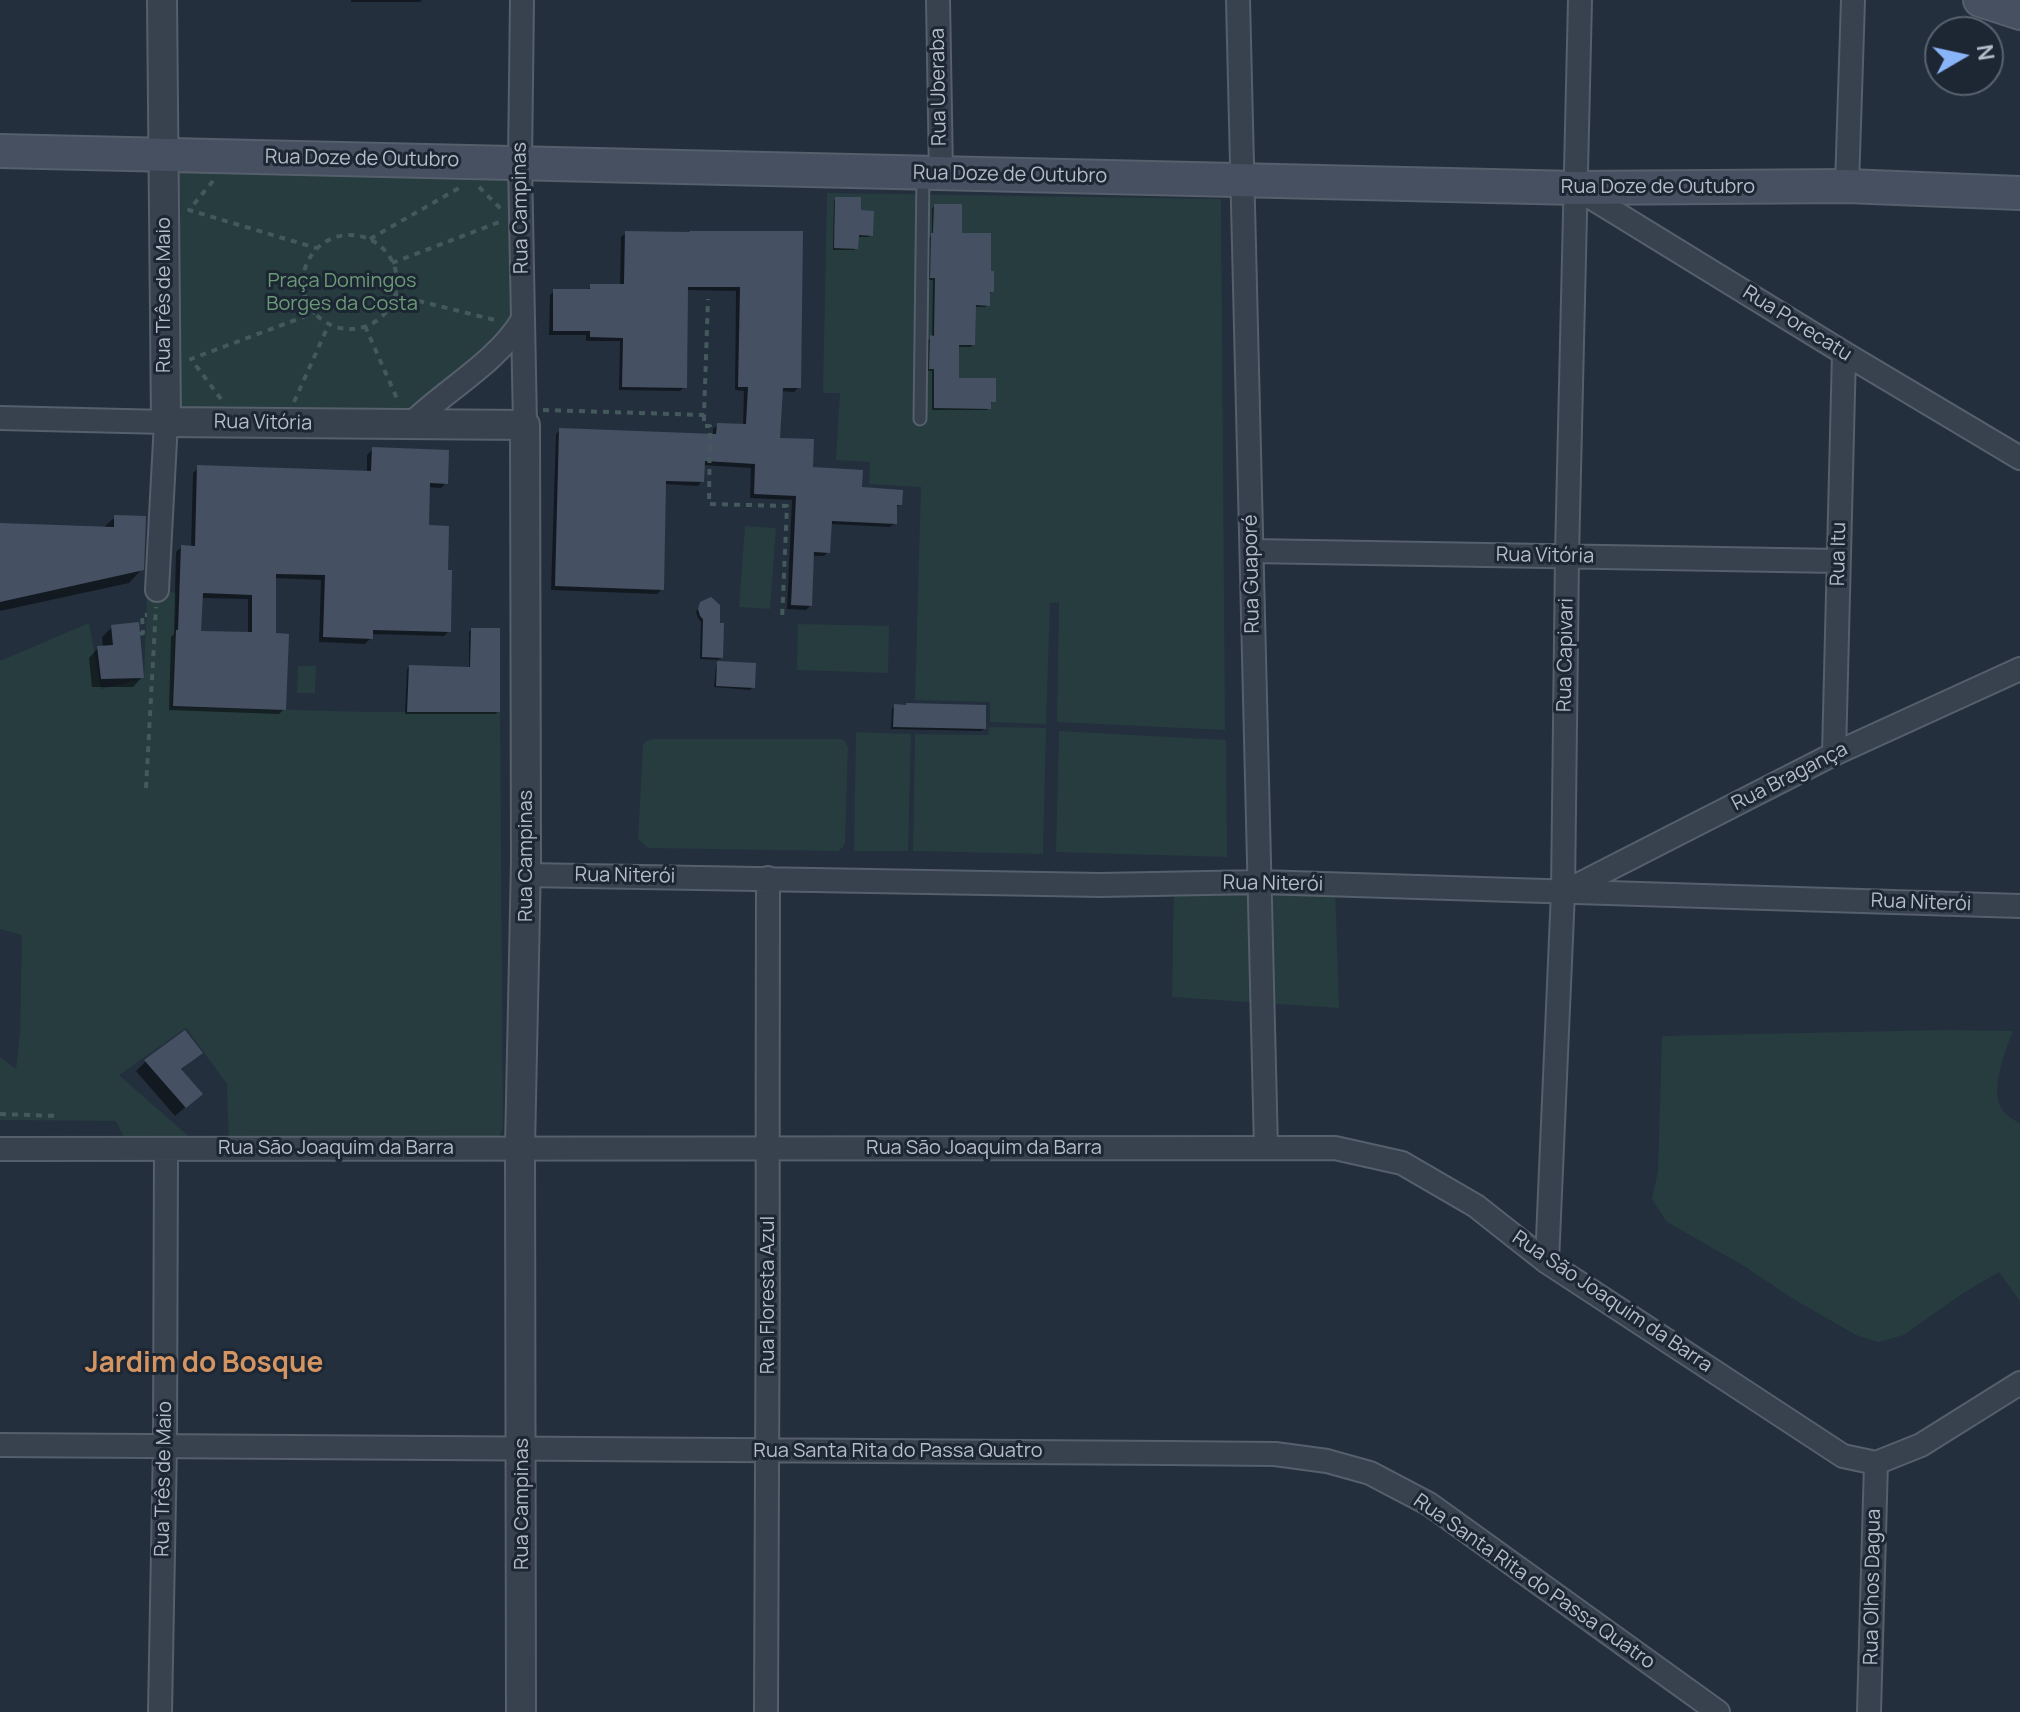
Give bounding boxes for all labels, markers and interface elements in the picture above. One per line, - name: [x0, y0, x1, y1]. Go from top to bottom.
- north arrow: [1924, 16, 2004, 96]
- street label: Rua Uberaba: [926, 28, 952, 146]
- text: N: [1970, 42, 2002, 63]
- street label: Rua Campinas: [508, 142, 534, 274]
- street label: Rua Doze de Outubro: [265, 145, 459, 173]
- street label: Rua Doze de Outubro: [913, 161, 1107, 189]
- street label: Rua Doze de Outubro: [1561, 175, 1755, 199]
- street label: Rua Três de Maio: [152, 217, 176, 373]
- park label: Praça Domingos Borges da Costa: [266, 269, 418, 316]
- street label: Rua Porecatu: [1738, 281, 1856, 367]
- street label: Rua Vitória: [214, 410, 312, 436]
- street label: Rua Guaporé: [1239, 514, 1265, 634]
- street label: Rua Itu: [1826, 522, 1852, 586]
- street label: Rua Vitória: [1496, 543, 1594, 569]
- street label: Rua Capivari: [1553, 598, 1579, 712]
- street label: Rua Bragança: [1728, 738, 1852, 816]
- street label: Rua Campinas: [514, 790, 538, 922]
- street label: Rua Niterói: [574, 863, 676, 889]
- street label: Rua Niterói: [1222, 871, 1324, 897]
- street label: Rua Niterói: [1870, 889, 1972, 917]
- street label: Rua São Joaquim da Barra: [218, 1136, 454, 1160]
- street label: Rua São Joaquim da Barra: [866, 1136, 1102, 1160]
- street label: Rua Floresta Azul: [756, 1216, 780, 1374]
- street label: Rua São Joaquim da Barra: [1508, 1226, 1716, 1378]
- district label: Jardim do Bosque: [85, 1347, 323, 1381]
- street label: Rua Três de Maio: [151, 1401, 177, 1557]
- street label: Rua Campinas: [510, 1438, 534, 1570]
- street label: Rua Santa Rita do Passa Quatro: [753, 1439, 1043, 1463]
- street label: Rua Santa Rita do Passa Quatro: [1409, 1489, 1659, 1675]
- street label: Rua Olhos Dagua: [1860, 1509, 1886, 1665]

